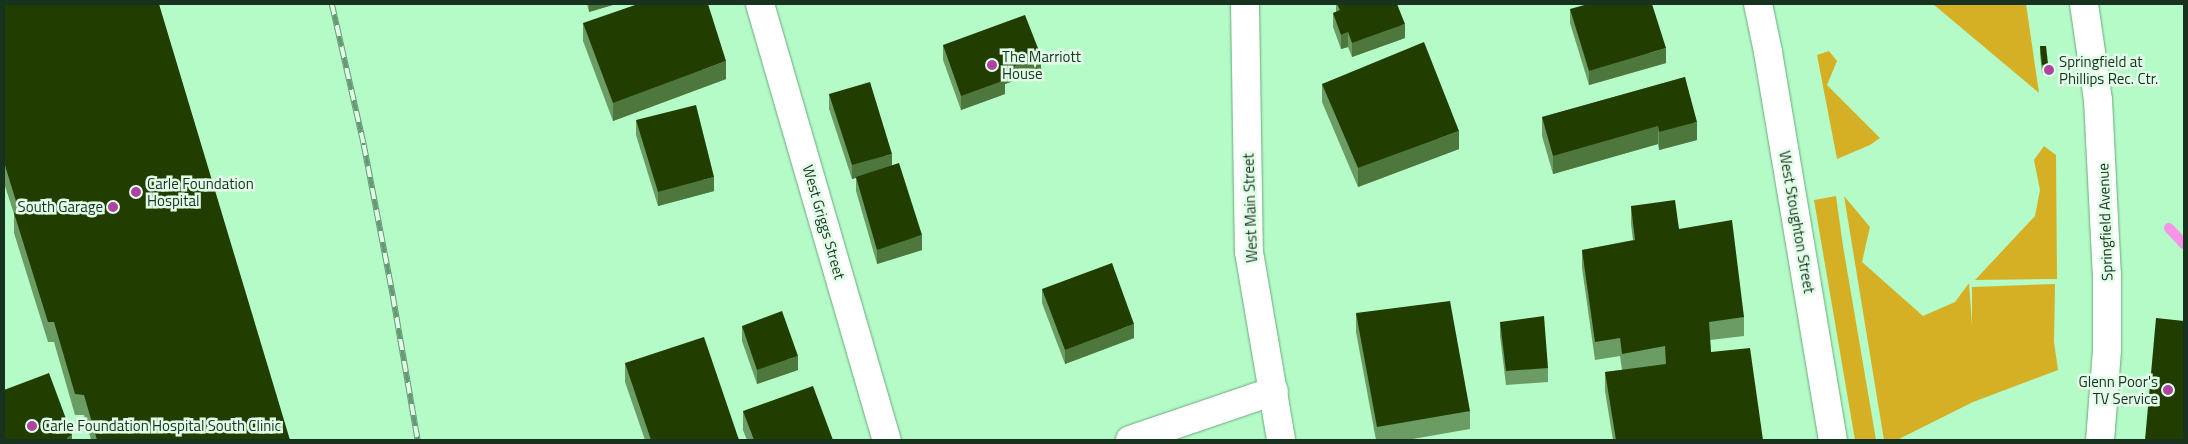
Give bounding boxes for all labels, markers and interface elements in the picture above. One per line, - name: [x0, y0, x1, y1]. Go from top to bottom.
- place label: The Marriott House: [1002, 47, 1081, 82]
- place label: Springfield at Phillips Rec. Ctr.: [2059, 52, 2158, 87]
- marker: The Marriott House: [986, 59, 998, 71]
- marker: Springfield at Phillips Rec. Ctr.: [2043, 64, 2055, 76]
- street label: West Stoughton Street: [1776, 149, 1818, 295]
- street label: West Main Street: [1239, 153, 1261, 263]
- street label: West Griggs Street: [799, 163, 849, 281]
- street label: Springfield Avenue: [2094, 163, 2116, 281]
- place label: Carle Foundation Hospital: [147, 174, 254, 209]
- marker: Carle Foundation Hospital: [129, 185, 143, 199]
- place label: South Garage: [18, 198, 103, 216]
- marker: South Garage: [107, 201, 119, 213]
- place label: Glenn Poor's TV Service: [2078, 372, 2158, 407]
- marker: Glenn Poor's TV Service: [2162, 384, 2174, 396]
- place label: Carle Foundation Hospital South Clinic: [42, 417, 281, 435]
- marker: Carle Foundation Hospital South Clinic: [26, 420, 38, 432]

